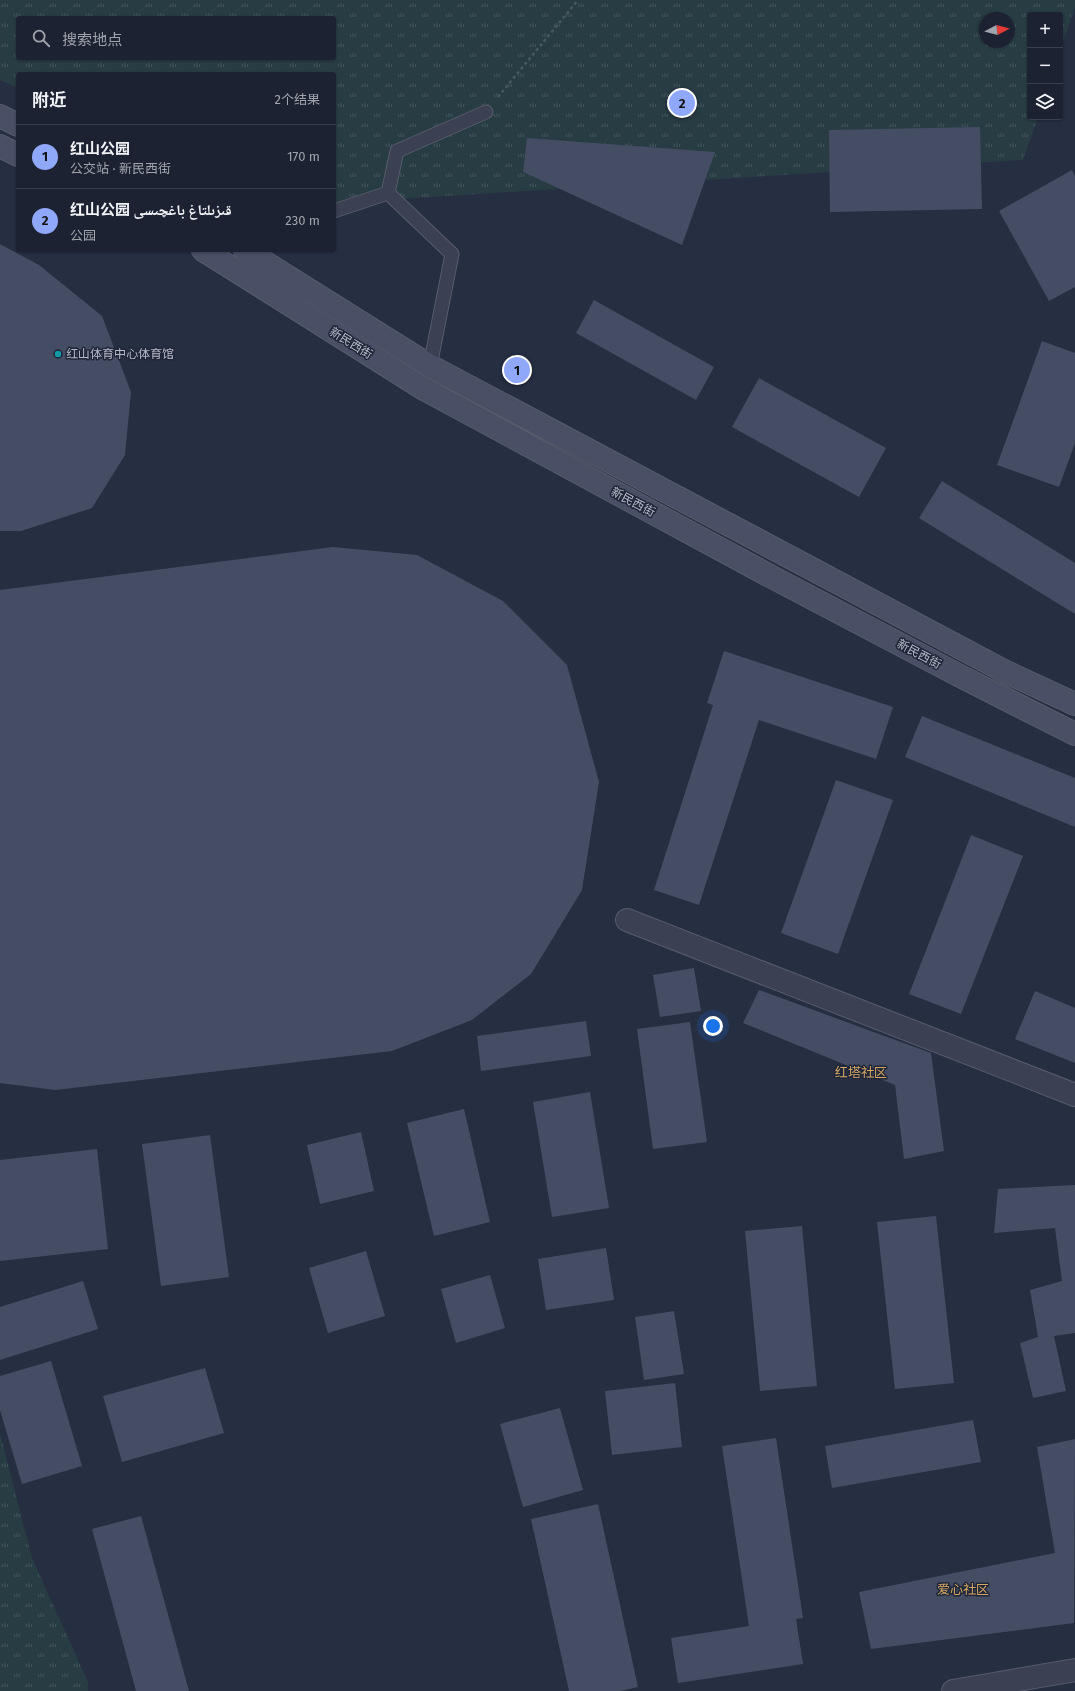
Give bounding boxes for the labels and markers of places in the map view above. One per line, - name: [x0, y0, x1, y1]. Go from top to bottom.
- pin: 2: [669, 88, 695, 118]
- place label: 红山体育中心体育馆: [66, 347, 174, 361]
- marker: 红山体育中心体育馆: [53, 349, 63, 359]
- pin: 1: [504, 355, 530, 385]

